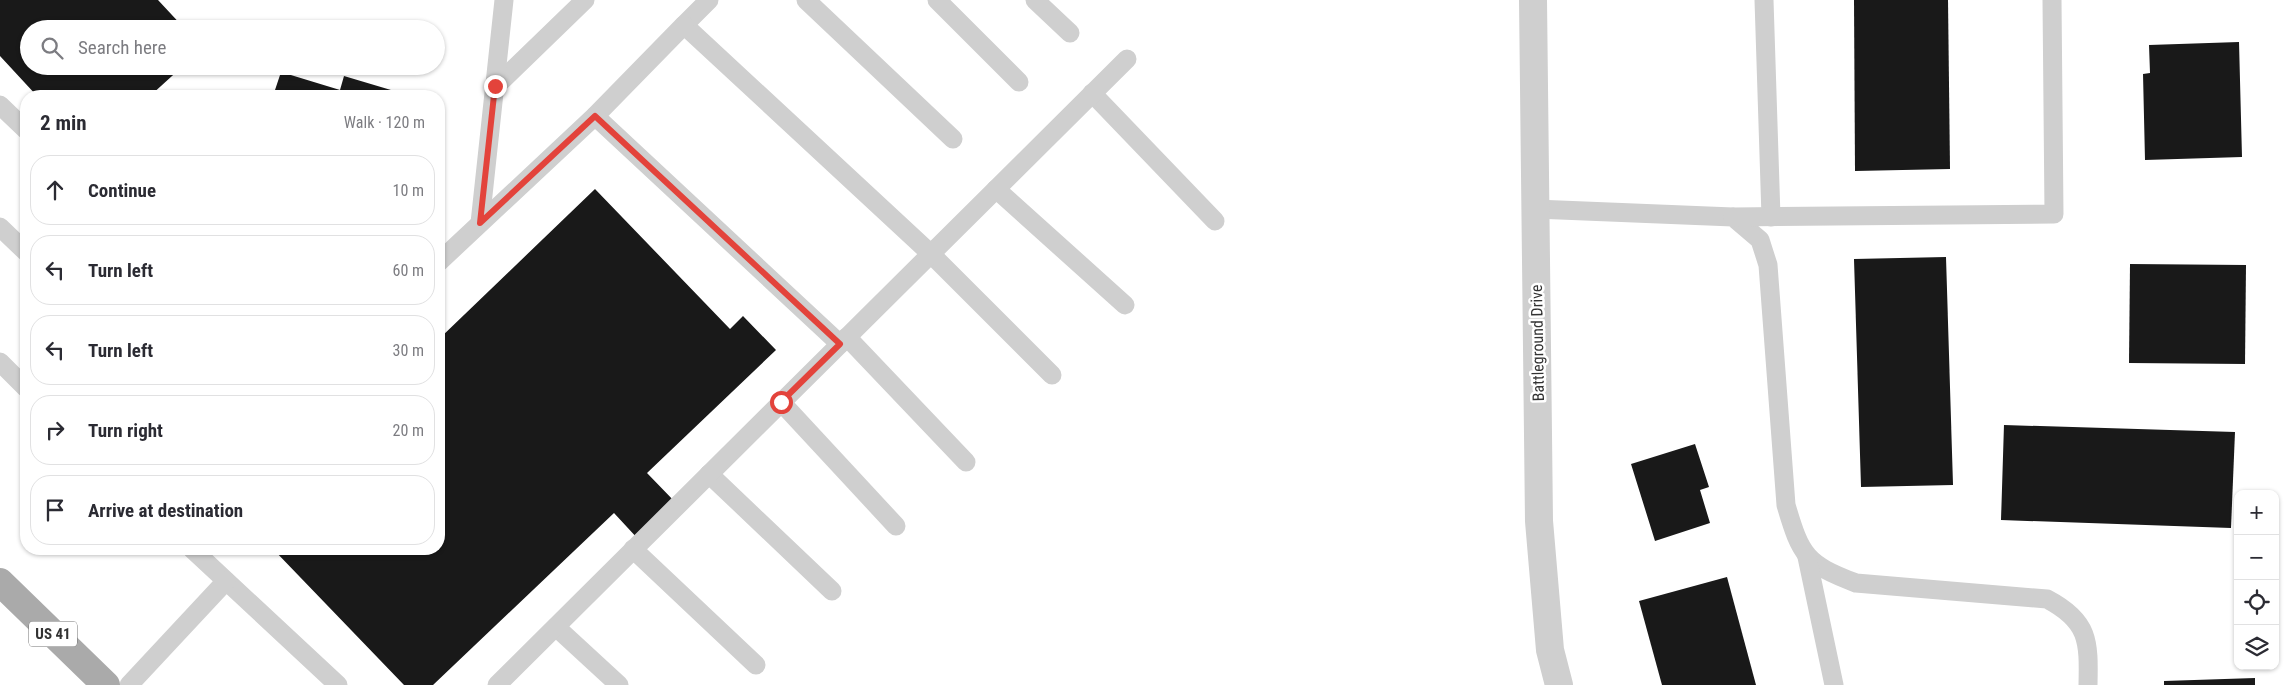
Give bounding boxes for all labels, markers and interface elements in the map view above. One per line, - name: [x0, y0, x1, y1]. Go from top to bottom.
- search box: [20, 20, 445, 75]
- icon: search: [38, 34, 66, 62]
- text: Search here: [78, 36, 166, 59]
- route end: [484, 75, 507, 98]
- text: 2 min: [40, 111, 87, 135]
- text: Walk · 120 m: [344, 113, 425, 132]
- icon: ahead: [41, 176, 69, 204]
- text: Continue: [88, 179, 156, 202]
- text: 10 m: [392, 181, 424, 200]
- icon: left: [41, 256, 69, 284]
- text: Turn left: [88, 259, 153, 282]
- text: 60 m: [392, 261, 424, 280]
- street label: Battleground Drive: [1527, 284, 1548, 401]
- icon: left: [41, 336, 69, 364]
- text: Turn left: [88, 339, 153, 362]
- text: 30 m: [392, 341, 424, 360]
- route start: [770, 391, 793, 414]
- icon: right: [41, 416, 69, 444]
- text: Turn right: [88, 419, 163, 442]
- text: 20 m: [392, 421, 424, 440]
- map controls: [2234, 490, 2279, 670]
- button: +: [2234, 490, 2279, 535]
- icon: arrive: [41, 496, 69, 524]
- text: Arrive at destination: [88, 499, 243, 522]
- button: −: [2234, 535, 2279, 580]
- button: locate: [2234, 580, 2279, 625]
- road number: US 41: [29, 622, 77, 646]
- button: layers: [2234, 625, 2279, 670]

